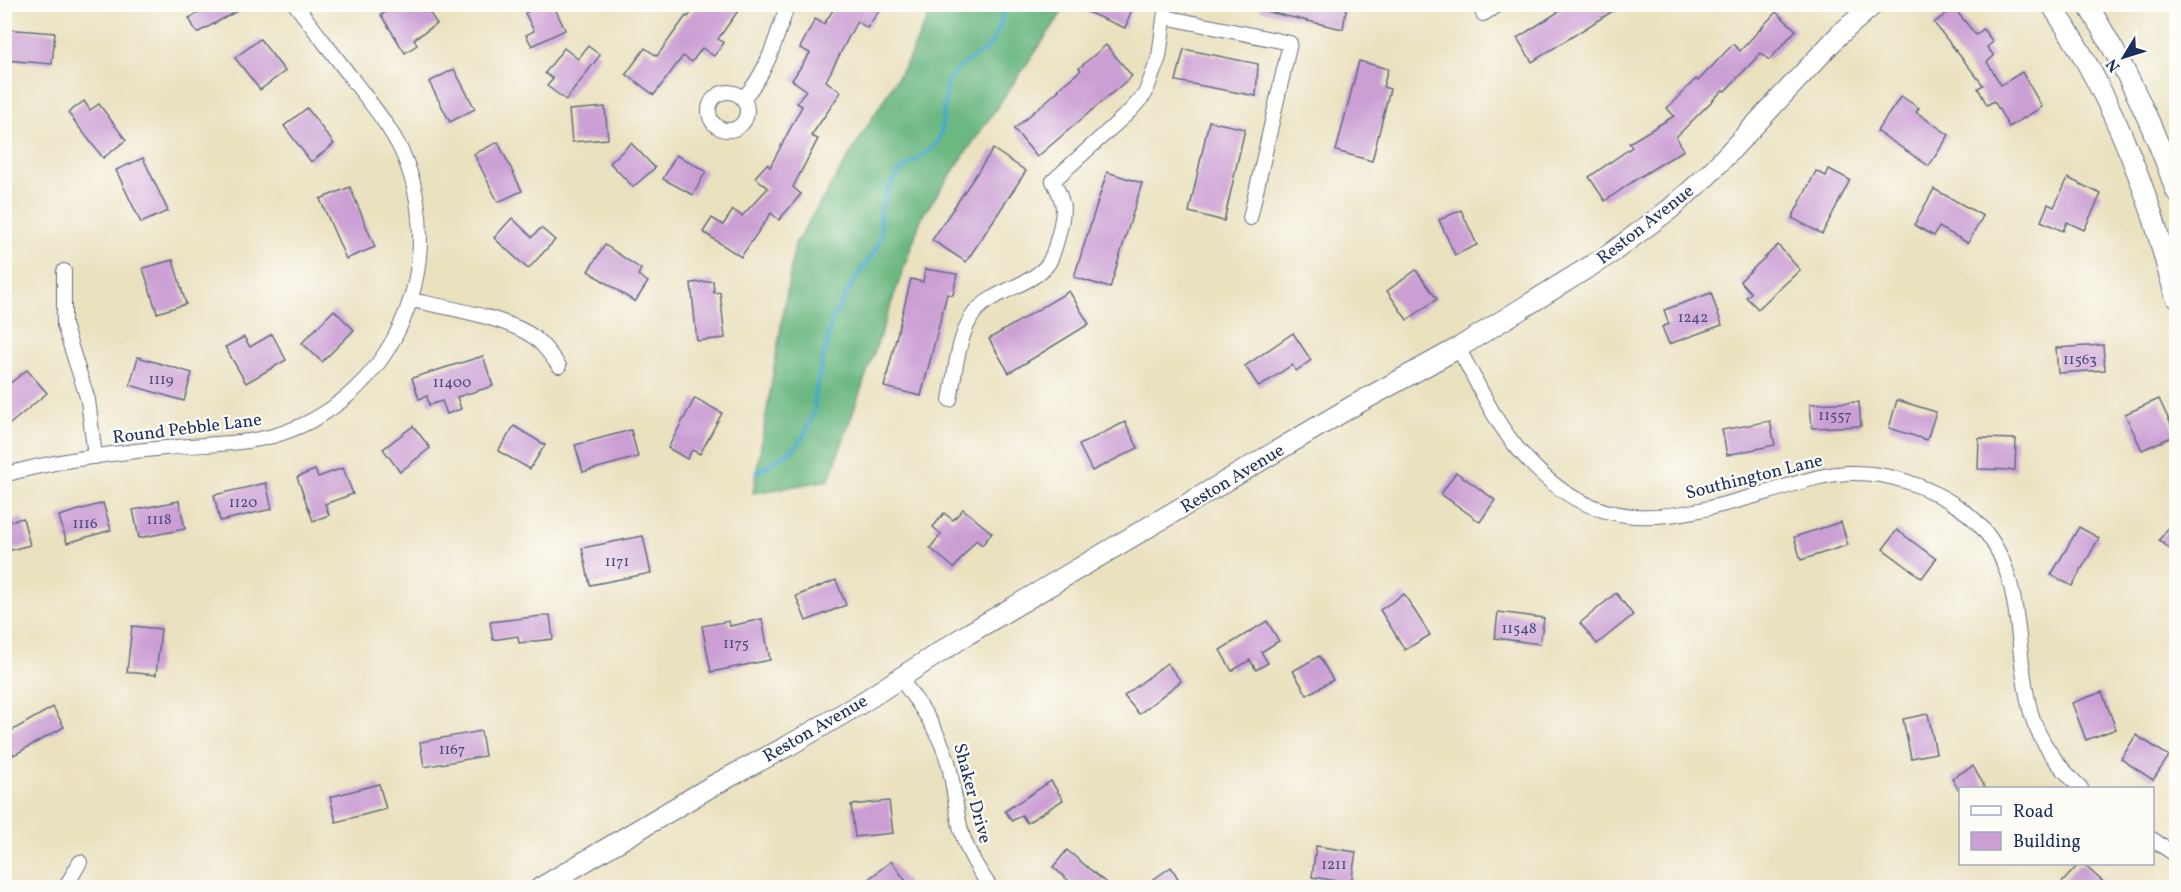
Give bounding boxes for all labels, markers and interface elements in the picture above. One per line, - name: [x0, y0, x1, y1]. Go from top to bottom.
- north arrow: [2094, 27, 2154, 87]
- text: N: [2101, 53, 2126, 76]
- street label: Reston Avenue: [1592, 179, 1700, 271]
- house number: 1242: [1678, 308, 1708, 329]
- house number: 11563: [2063, 350, 2097, 371]
- house number: 1119: [148, 370, 174, 391]
- house number: 11400: [433, 373, 471, 394]
- house number: 11557: [1818, 406, 1852, 427]
- street label: Round Pebble Lane: [111, 408, 263, 451]
- street label: Reston Avenue: [1176, 438, 1289, 520]
- street label: Southington Lane: [1683, 448, 1826, 507]
- house number: 1120: [229, 493, 257, 514]
- house number: 1118: [146, 510, 172, 531]
- house number: 1116: [72, 514, 98, 535]
- house number: 1171: [605, 552, 629, 573]
- house number: 11548: [1501, 619, 1537, 640]
- house number: 1175: [723, 634, 749, 655]
- street label: Reston Avenue: [759, 689, 873, 769]
- house number: 1167: [439, 740, 465, 761]
- street label: Shaker Drive: [946, 740, 997, 846]
- legend: [1959, 787, 2154, 865]
- text: Road: [2013, 800, 2054, 825]
- text: Building: [2013, 830, 2081, 855]
- house number: 1211: [1321, 855, 1347, 876]

